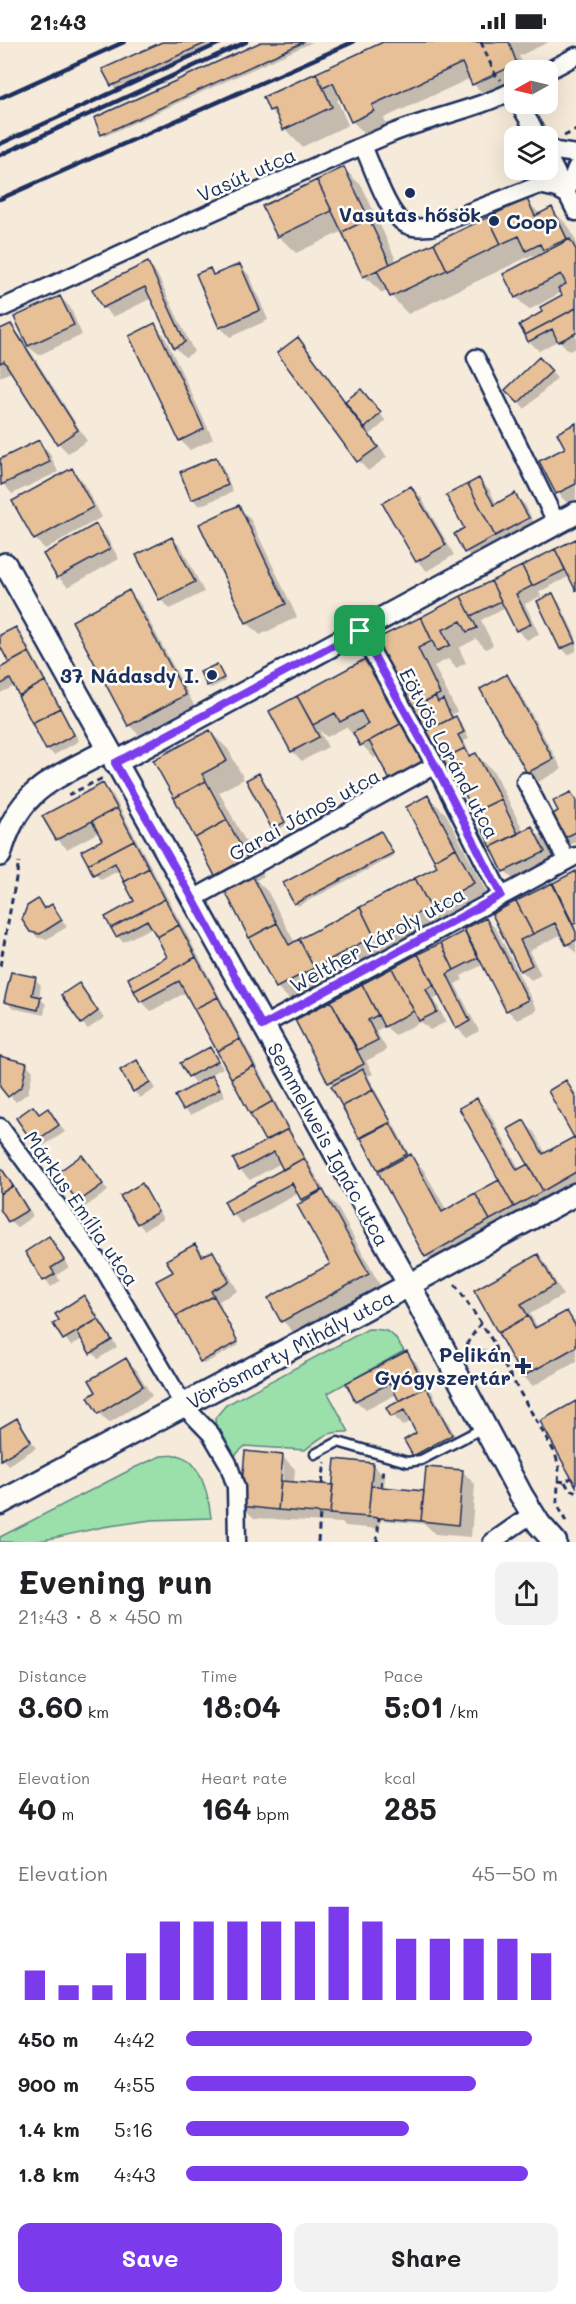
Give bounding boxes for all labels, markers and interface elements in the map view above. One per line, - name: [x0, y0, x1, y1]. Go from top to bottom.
- text: 21:43: [30, 7, 86, 36]
- north arrow: [504, 60, 558, 114]
- map controls: [504, 60, 558, 180]
- button: layers: [504, 126, 558, 180]
- street label: Vasút utca: [193, 141, 299, 207]
- marker: Vasutas hősök: [403, 186, 417, 200]
- place label: Vasutas hősök: [339, 201, 481, 227]
- place label: Coop: [506, 208, 558, 234]
- marker: Coop: [487, 214, 501, 228]
- pin: [334, 605, 385, 656]
- icon: arrive: [343, 614, 376, 647]
- place label: 37 Nádasdy I.: [60, 662, 200, 688]
- street label: Eötvös Loránd utca: [394, 663, 506, 843]
- marker: 37 Nádasdy I.: [205, 668, 219, 682]
- street label: Garai János utca: [224, 762, 384, 866]
- street label: Welther Károly utca: [285, 880, 469, 998]
- street label: Semmelweis Ignác utca: [262, 1038, 396, 1250]
- street label: Márkus Emília utca: [19, 1125, 145, 1291]
- street label: Vörösmarty Mihály utca: [182, 1283, 398, 1415]
- place label: Pelikán Gyógyszertár: [375, 1341, 511, 1390]
- marker: Pelikán Gyógyszertár: [516, 1359, 530, 1373]
- text: Evening run: [18, 1559, 212, 1602]
- button: share: [495, 1562, 558, 1625]
- text: 21:43 · 8 × 450 m: [18, 1603, 183, 1629]
- text: Distance: [18, 1665, 87, 1686]
- text: Time: [201, 1665, 237, 1686]
- text: Pace: [384, 1665, 423, 1686]
- text: 3.60: [18, 1686, 83, 1726]
- text: 18:04: [201, 1686, 281, 1726]
- text: 5:01: [384, 1686, 444, 1726]
- text: km: [83, 1701, 109, 1722]
- text: /km: [444, 1701, 478, 1722]
- text: Elevation: [18, 1767, 90, 1788]
- text: Heart rate: [201, 1767, 287, 1788]
- text: kcal: [384, 1767, 416, 1788]
- text: 40: [18, 1788, 56, 1828]
- text: 164: [201, 1788, 251, 1828]
- text: 285: [384, 1788, 437, 1828]
- text: m: [56, 1803, 74, 1824]
- text: bpm: [251, 1803, 289, 1824]
- text: Elevation: [18, 1860, 108, 1886]
- text: 45–50 m: [472, 1860, 558, 1886]
- text: 450 m: [18, 2026, 78, 2052]
- text: 4:42: [114, 2026, 155, 2052]
- text: 900 m: [18, 2071, 79, 2097]
- text: 4:55: [114, 2071, 155, 2097]
- text: 1.4 km: [18, 2116, 80, 2142]
- text: 5:16: [114, 2116, 153, 2142]
- text: 1.8 km: [18, 2161, 79, 2187]
- text: 4:43: [114, 2161, 155, 2187]
- button: Save: [18, 2223, 282, 2292]
- button: Share: [294, 2223, 558, 2292]

